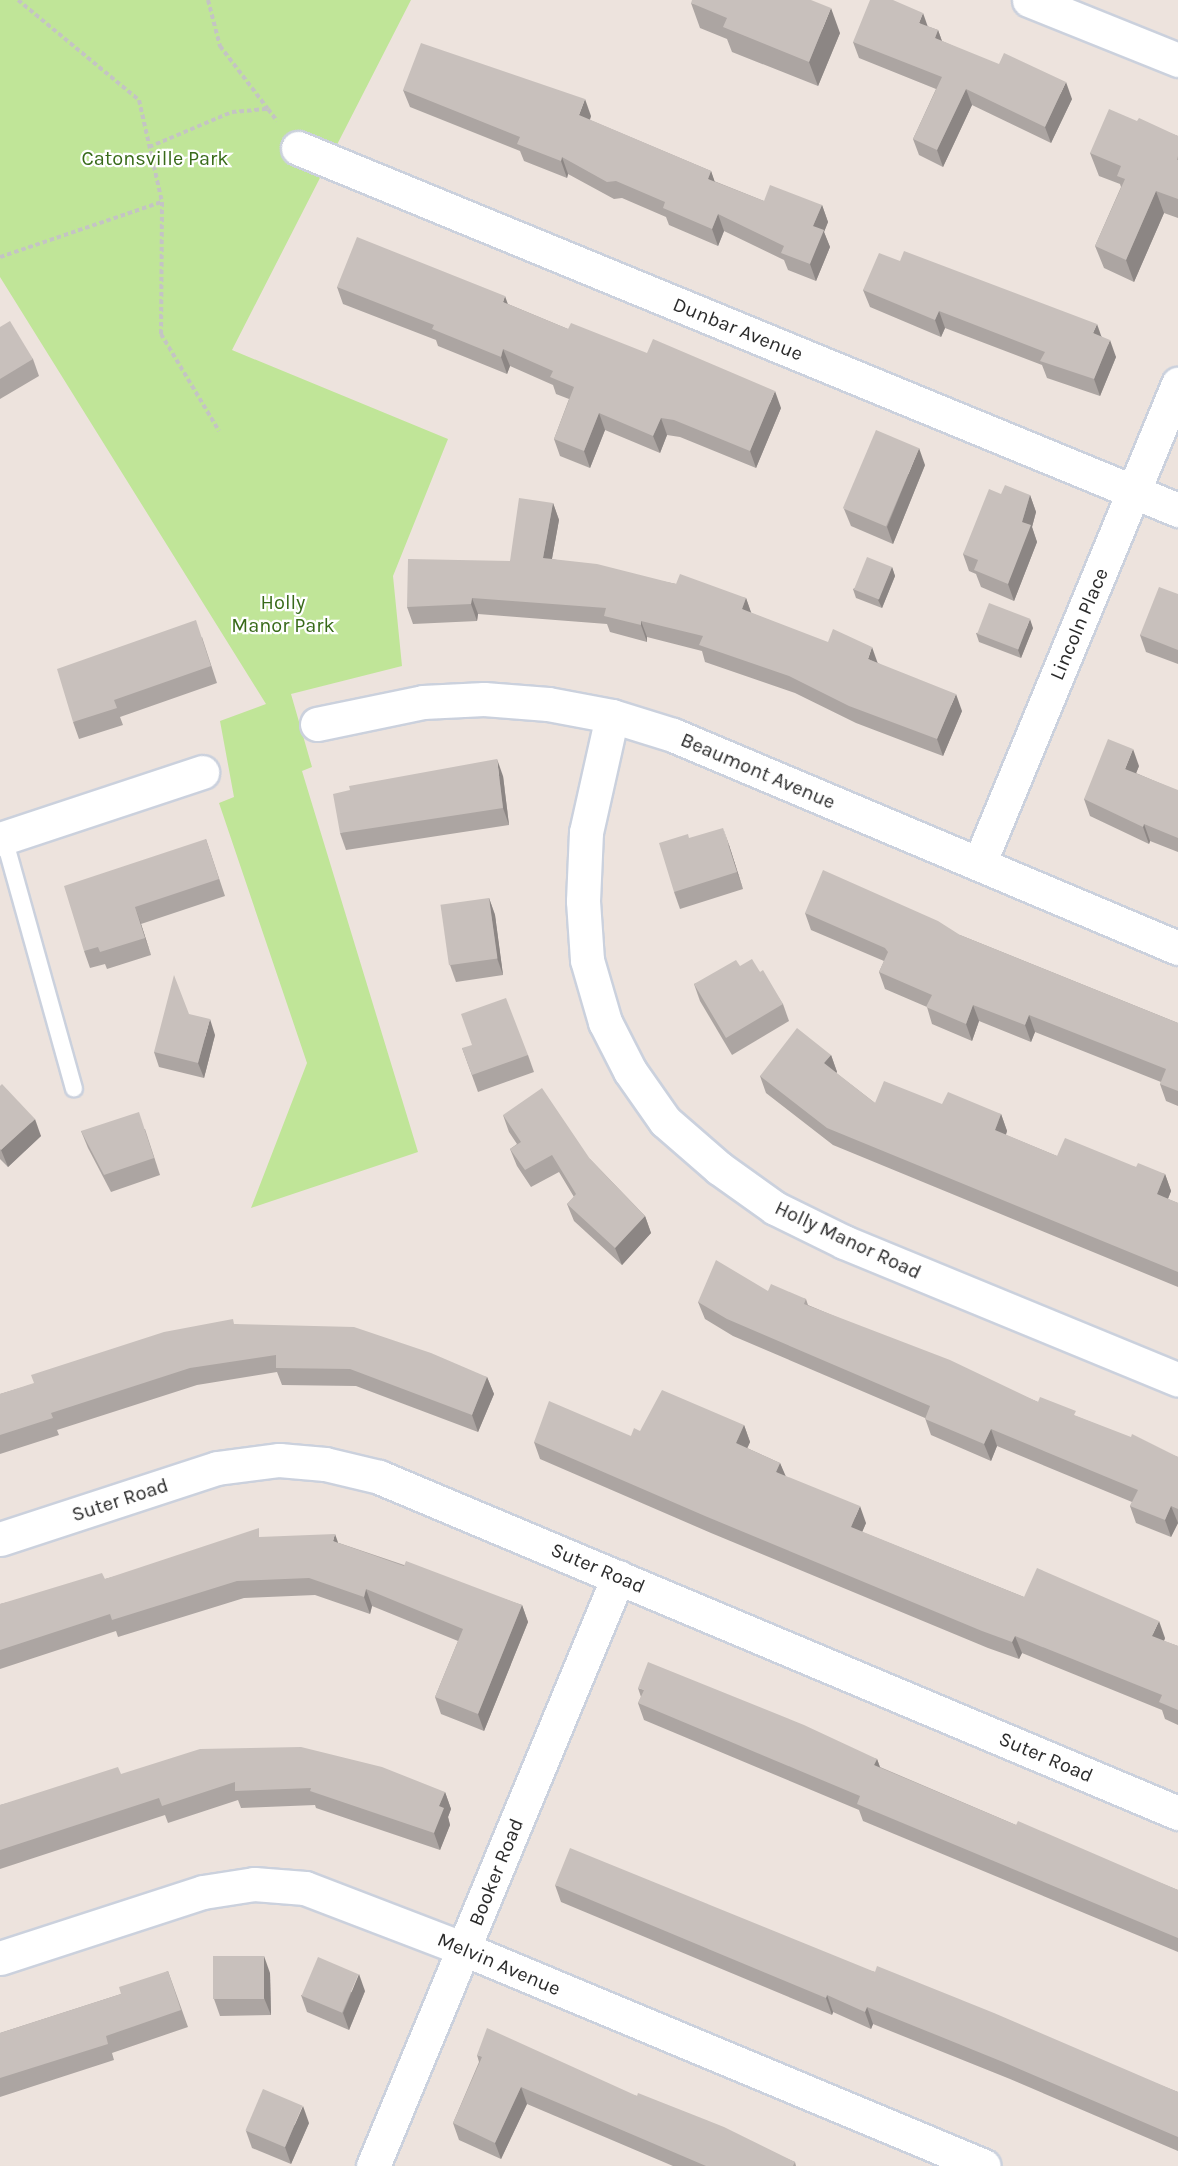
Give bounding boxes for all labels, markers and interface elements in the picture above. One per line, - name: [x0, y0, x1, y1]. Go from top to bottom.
- park label: Catonsville Park: [81, 146, 229, 170]
- street label: Dunbar Avenue: [670, 292, 806, 366]
- street label: Lincoln Place: [1045, 564, 1113, 684]
- park label: Holly Manor Park: [231, 590, 335, 637]
- street label: Beaumont Avenue: [677, 728, 839, 814]
- street label: Holly Manor Road: [771, 1196, 925, 1284]
- street label: Suter Road: [69, 1473, 171, 1527]
- street label: Suter Road: [547, 1537, 649, 1599]
- street label: Suter Road: [995, 1726, 1097, 1788]
- street label: Booker Road: [464, 1815, 528, 1929]
- street label: Melvin Avenue: [434, 1927, 564, 2001]

